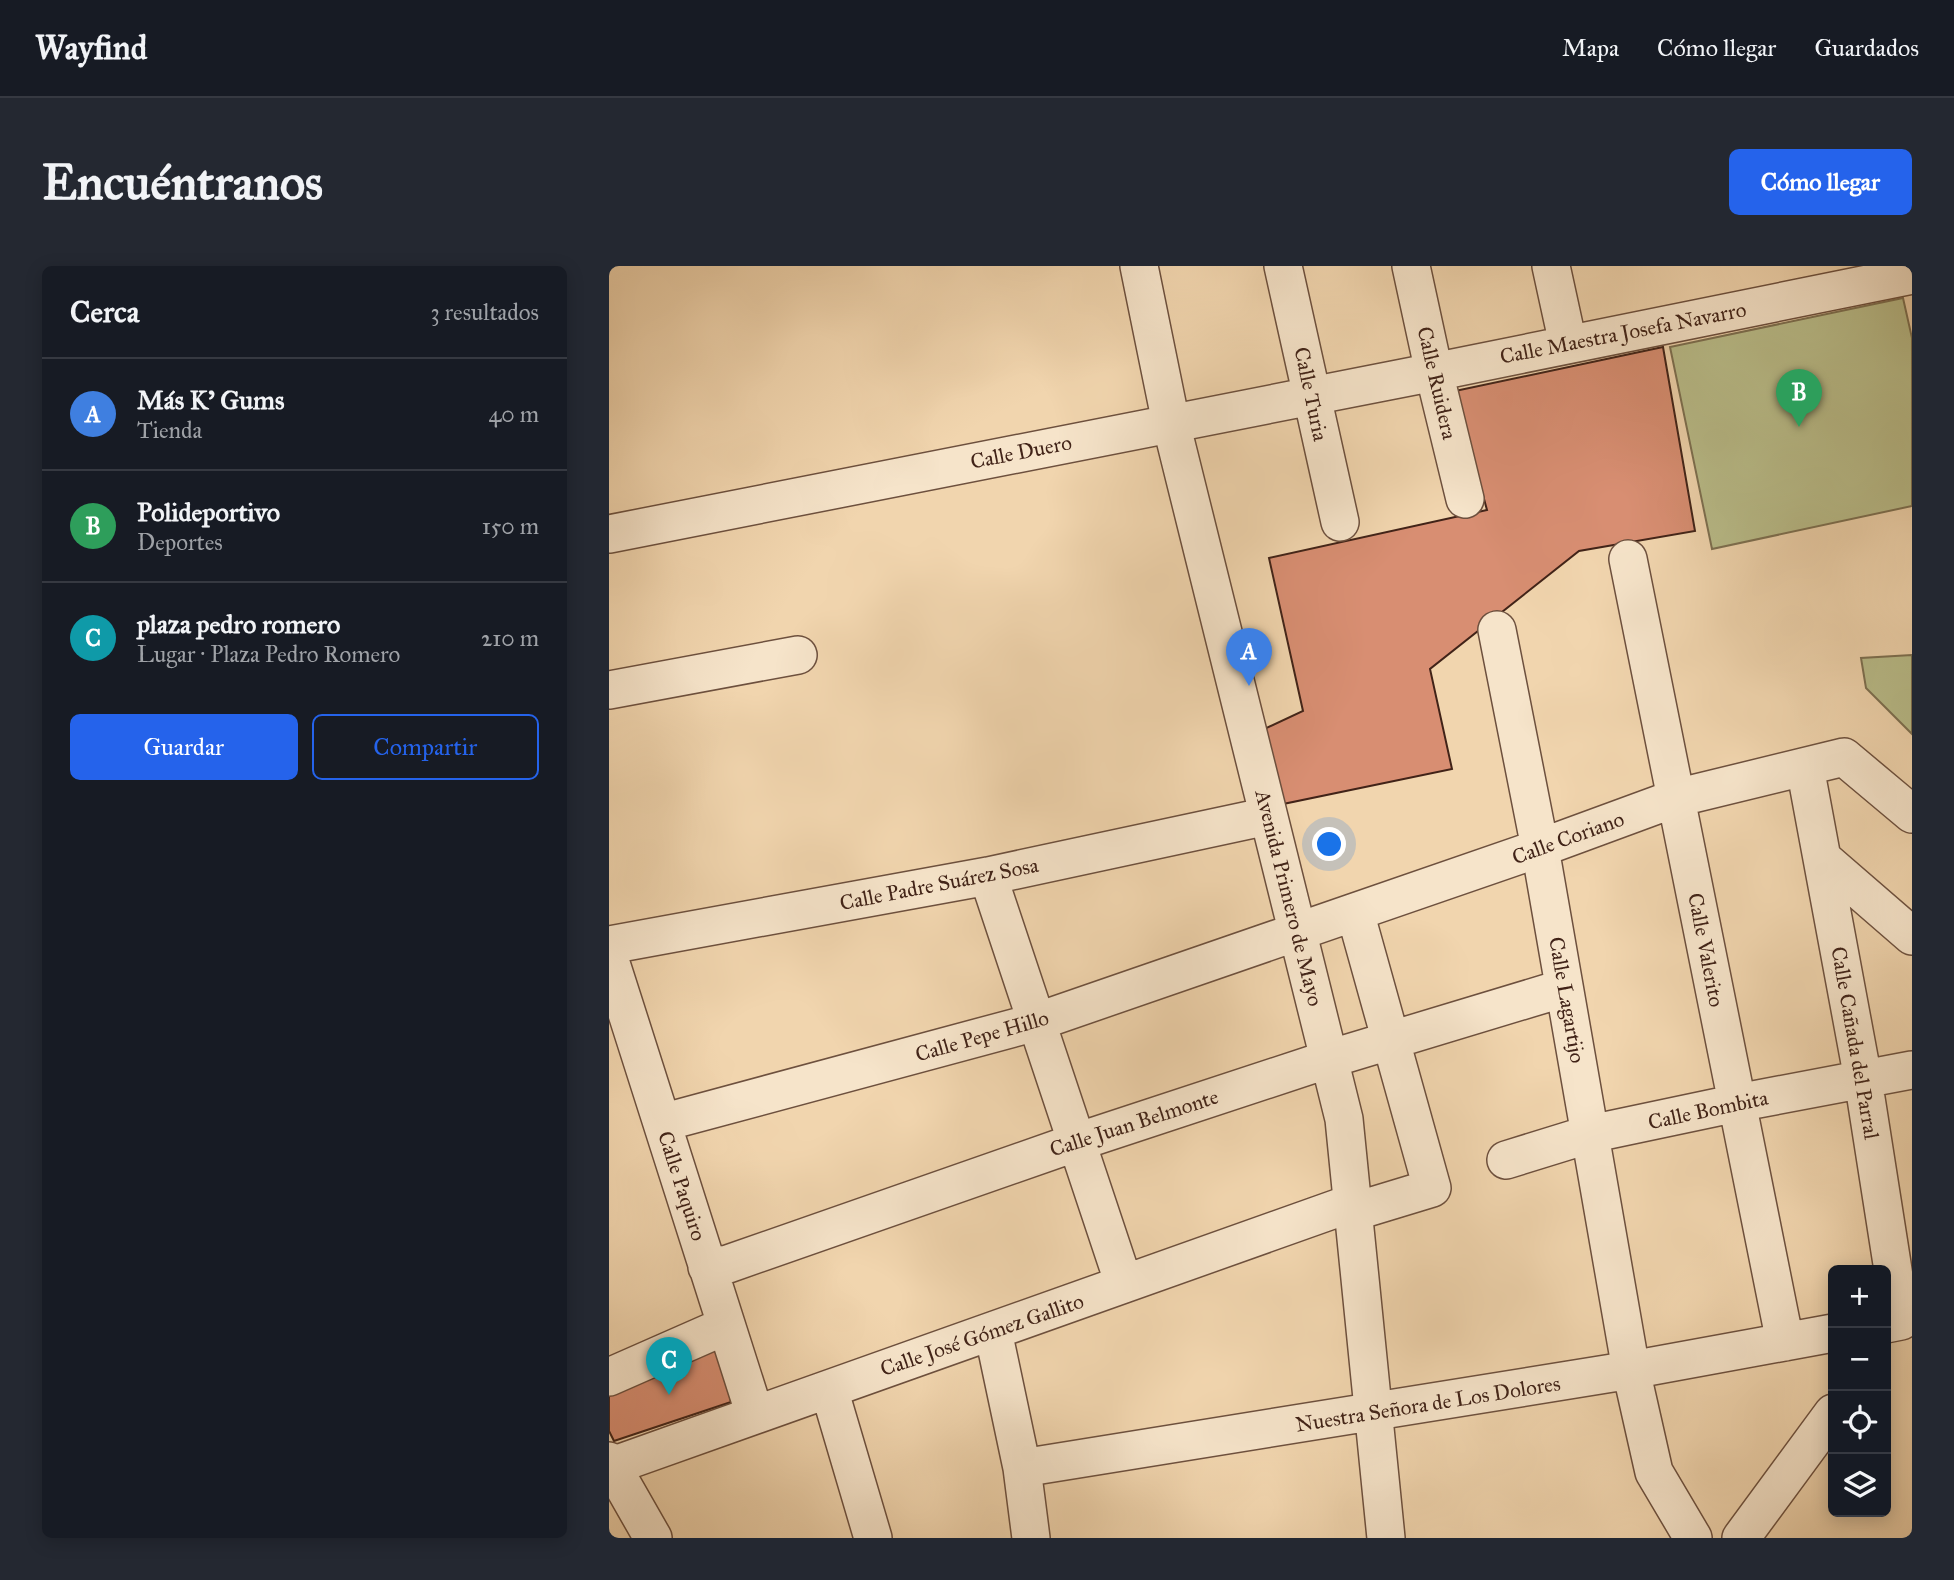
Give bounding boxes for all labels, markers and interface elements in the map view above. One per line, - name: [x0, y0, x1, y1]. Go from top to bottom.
- text: Wayfind: [35, 28, 147, 68]
- text: Mapa: [1562, 33, 1619, 63]
- text: Cómo llegar: [1657, 33, 1776, 63]
- text: Guardados: [1814, 33, 1919, 63]
- button: Cómo llegar: [1729, 149, 1912, 215]
- text: Encuéntranos: [42, 153, 323, 212]
- text: Cerca: [70, 294, 139, 330]
- street label: Calle Maestra Josefa Navarro: [1498, 296, 1749, 370]
- text: 3 resultados: [430, 298, 539, 326]
- street label: Calle Ruidera: [1411, 324, 1463, 442]
- street label: Calle Turia: [1288, 345, 1334, 444]
- pin: B: [1776, 369, 1822, 427]
- text: Más K' Gums: [137, 384, 284, 416]
- text: A: [85, 400, 101, 428]
- text: 40 m: [489, 400, 539, 428]
- text: Tienda: [137, 416, 202, 444]
- street label: Calle Duero: [968, 429, 1074, 475]
- text: Polideportivo: [137, 496, 280, 528]
- text: B: [85, 512, 101, 540]
- text: 150 m: [482, 512, 539, 540]
- text: Deportes: [137, 528, 223, 556]
- text: plaza pedro romero: [137, 608, 340, 640]
- text: C: [85, 624, 101, 652]
- text: 210 m: [481, 624, 539, 652]
- pin: A: [1226, 628, 1272, 686]
- text: Lugar · Plaza Pedro Romero: [137, 640, 400, 668]
- button: Guardar: [70, 714, 298, 780]
- button: Compartir: [312, 714, 539, 780]
- street label: Avenida Primero de Mayo: [1249, 786, 1329, 1009]
- street label: Calle Coriano: [1508, 806, 1628, 870]
- your location: [1312, 827, 1346, 861]
- street label: Calle Padre Suárez Sosa: [837, 852, 1041, 916]
- street label: Calle Valerito: [1682, 891, 1730, 1009]
- street label: Calle Lagartijo: [1543, 935, 1591, 1065]
- street label: Calle Cañada del Parral: [1825, 945, 1885, 1142]
- street label: Calle Pepe Hillo: [912, 1004, 1052, 1067]
- street label: Calle Juan Belmonte: [1046, 1083, 1222, 1163]
- street label: Calle Bombita: [1646, 1085, 1770, 1135]
- street label: Calle Paquiro: [652, 1128, 712, 1244]
- map controls: [1828, 1265, 1891, 1517]
- button: +: [1828, 1265, 1891, 1328]
- street label: Calle José Gómez Gallito: [877, 1288, 1087, 1382]
- button: −: [1828, 1328, 1891, 1391]
- pin: C: [646, 1337, 692, 1395]
- street label: Nuestra Señora de Los Dolores: [1294, 1370, 1562, 1438]
- button: locate: [1828, 1391, 1891, 1454]
- button: layers: [1828, 1454, 1891, 1517]

